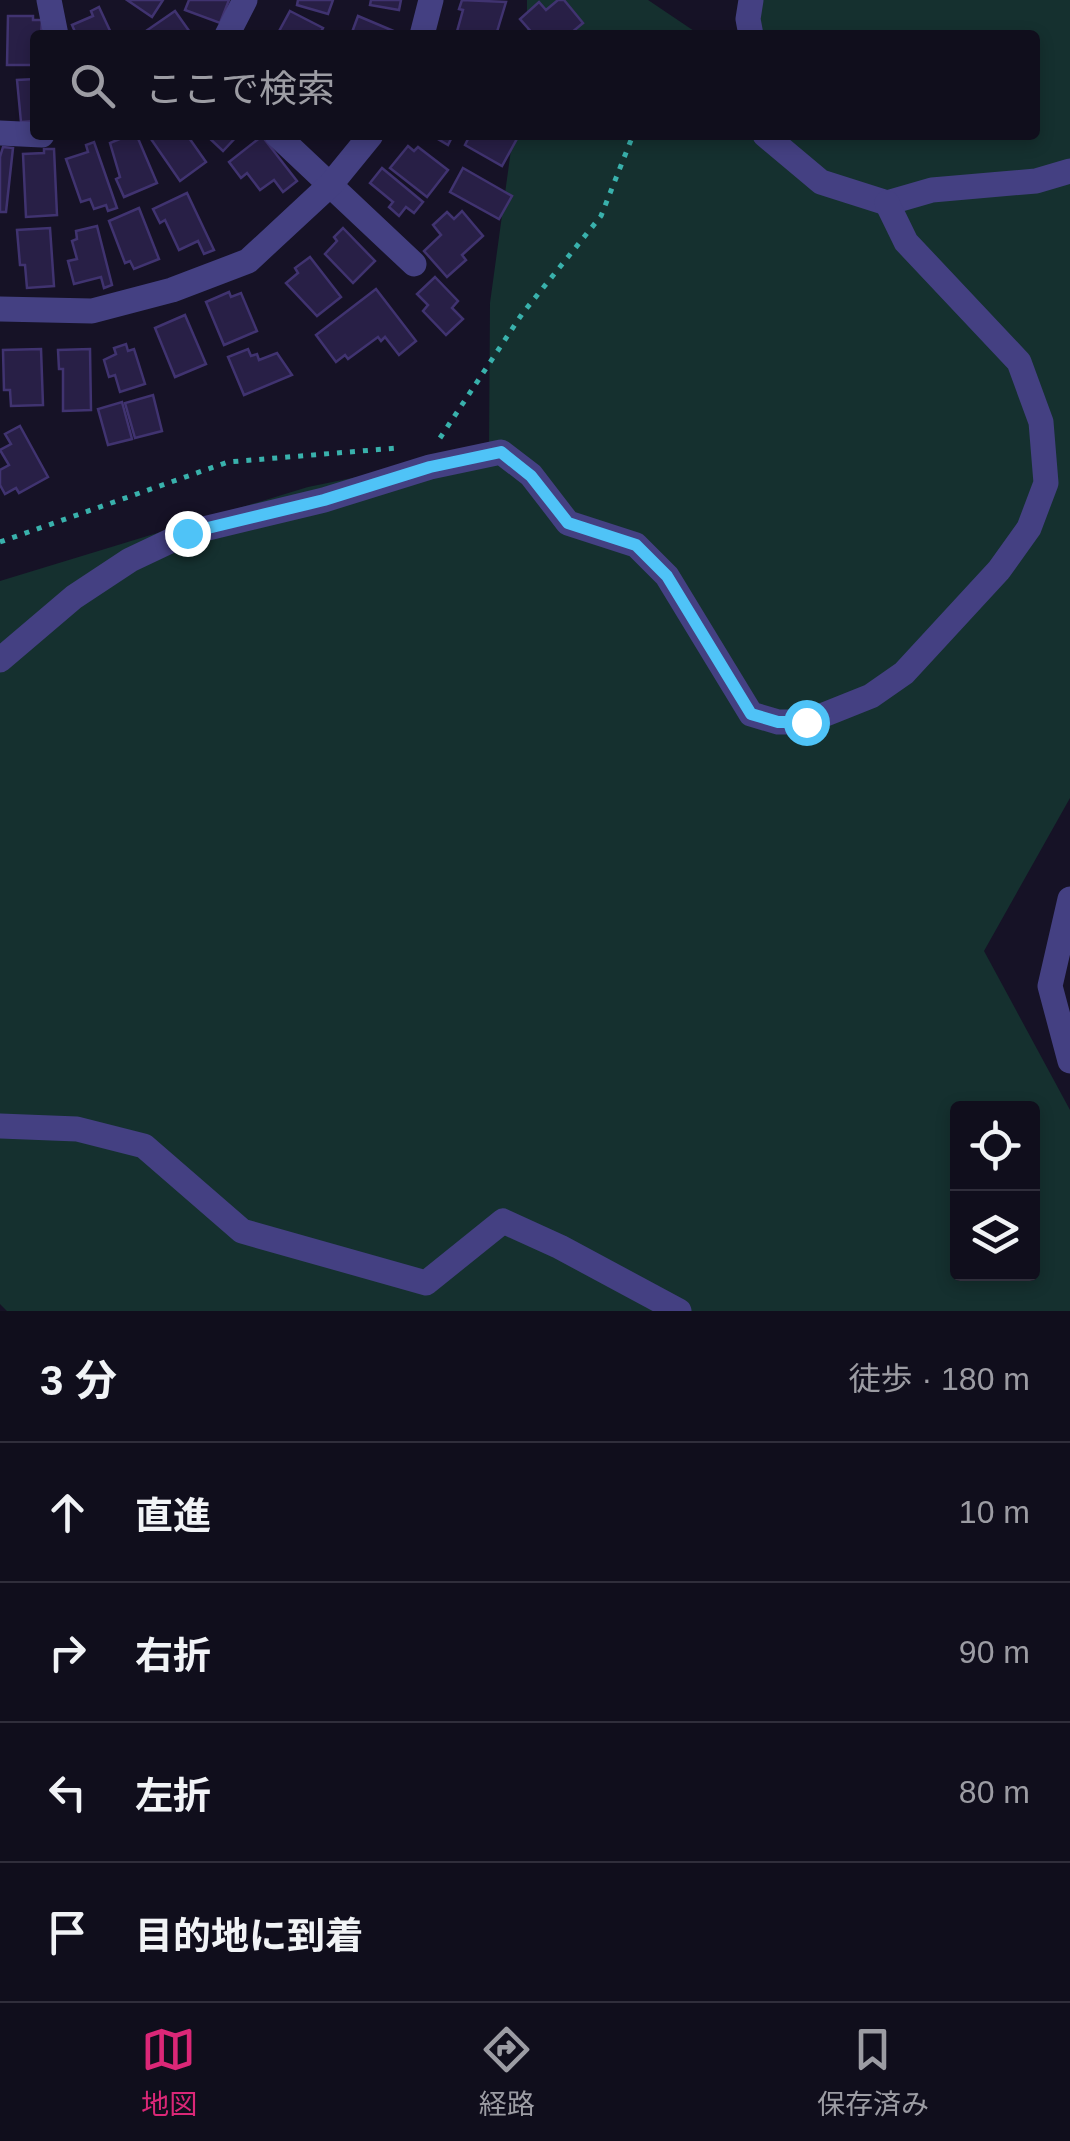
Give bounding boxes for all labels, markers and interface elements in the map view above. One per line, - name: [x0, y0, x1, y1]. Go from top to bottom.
- search box: [30, 30, 1040, 140]
- icon: search: [65, 58, 120, 113]
- text: ここで検索: [145, 68, 335, 110]
- route end: [165, 511, 211, 557]
- route start: [784, 700, 830, 746]
- map controls: [950, 1101, 1040, 1281]
- button: locate: [950, 1101, 1040, 1191]
- button: layers: [950, 1191, 1040, 1281]
- text: 3 分: [40, 1357, 117, 1404]
- text: 徒歩 · 180 m: [849, 1361, 1030, 1397]
- icon: ahead: [40, 1485, 95, 1540]
- text: 10 m: [959, 1494, 1030, 1530]
- text: 直進: [135, 1495, 211, 1537]
- icon: right: [40, 1625, 95, 1680]
- text: 90 m: [959, 1634, 1030, 1670]
- text: 右折: [135, 1635, 211, 1677]
- icon: left: [40, 1765, 95, 1820]
- text: 80 m: [959, 1774, 1030, 1810]
- text: 左折: [135, 1775, 211, 1817]
- icon: arrive: [40, 1905, 95, 1960]
- text: 目的地に到着: [135, 1915, 363, 1957]
- tab: 地図: [141, 2022, 197, 2122]
- tab: 経路: [479, 2022, 535, 2122]
- tab: 保存済み: [817, 2022, 929, 2122]

